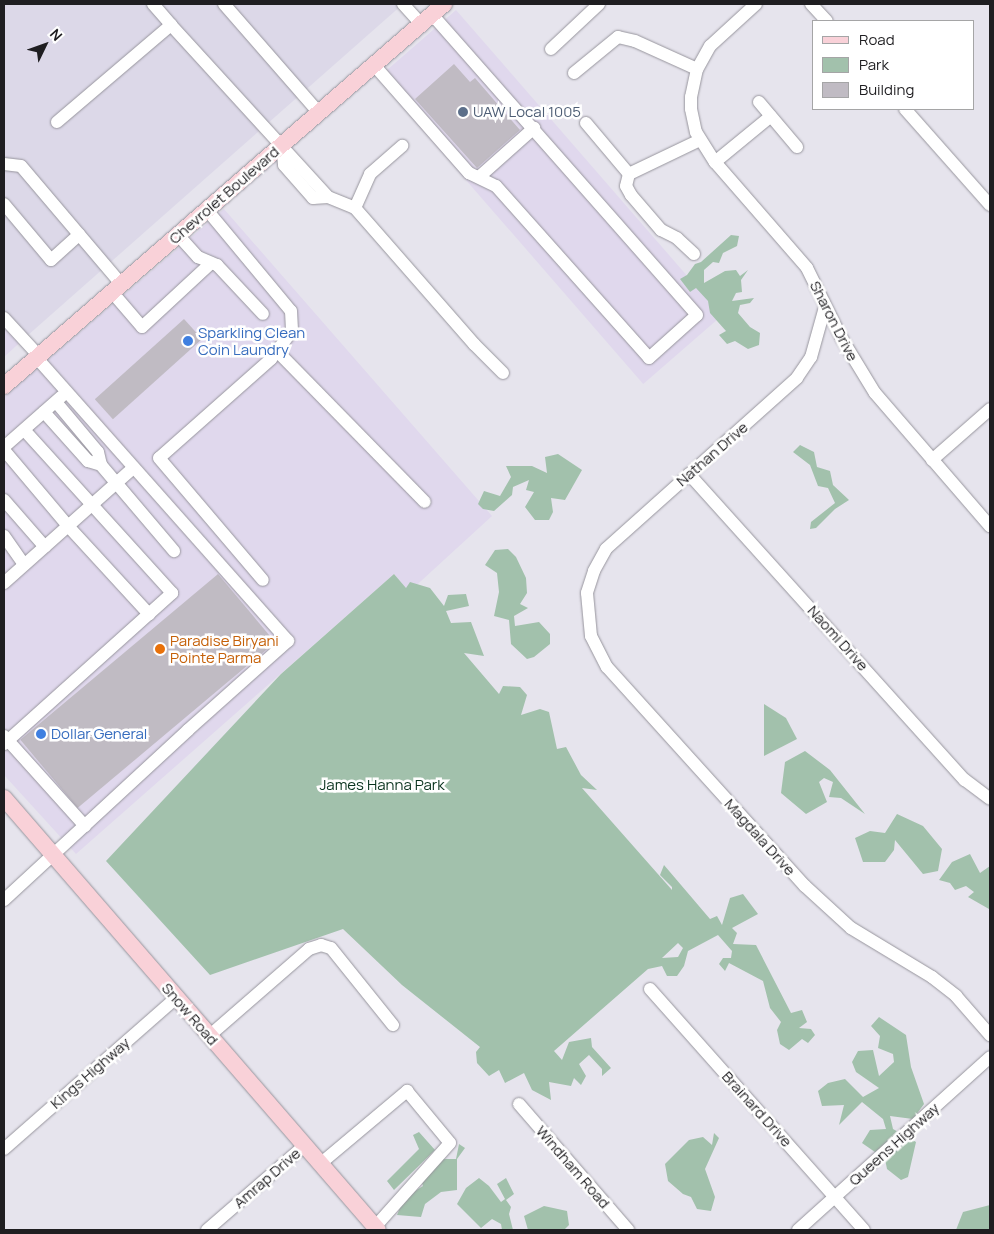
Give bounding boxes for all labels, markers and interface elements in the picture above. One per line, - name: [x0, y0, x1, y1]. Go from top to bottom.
- north arrow: [20, 20, 70, 70]
- legend: [812, 20, 974, 110]
- text: N: [46, 25, 67, 45]
- text: Road: [859, 29, 895, 50]
- text: Park: [859, 54, 889, 75]
- text: Building: [859, 79, 914, 100]
- place label: UAW Local 1005: [473, 103, 581, 121]
- marker: UAW Local 1005: [457, 106, 469, 118]
- street label: Chevrolet Boulevard: [165, 142, 283, 248]
- street label: Sharon Drive: [806, 278, 862, 364]
- place label: Sparkling Clean Coin Laundry: [198, 323, 305, 358]
- marker: Sparkling Clean Coin Laundry: [182, 335, 194, 347]
- street label: Nathan Drive: [673, 418, 751, 490]
- street label: Naomi Drive: [804, 602, 872, 674]
- place label: Paradise Biryani Pointe Parma: [170, 631, 279, 666]
- marker: Paradise Biryani Pointe Parma: [154, 643, 166, 655]
- place label: Dollar General: [51, 725, 147, 743]
- marker: Dollar General: [35, 728, 47, 740]
- park label: James Hanna Park: [319, 776, 445, 794]
- street label: Magdala Drive: [721, 795, 799, 879]
- street label: Snow Road: [158, 979, 222, 1049]
- street label: Kings Highway: [47, 1034, 133, 1112]
- street label: Brainard Drive: [718, 1067, 796, 1151]
- street label: Queens Highway: [845, 1099, 943, 1189]
- street label: Windham Road: [532, 1122, 614, 1212]
- street label: Amrap Drive: [230, 1144, 304, 1212]

